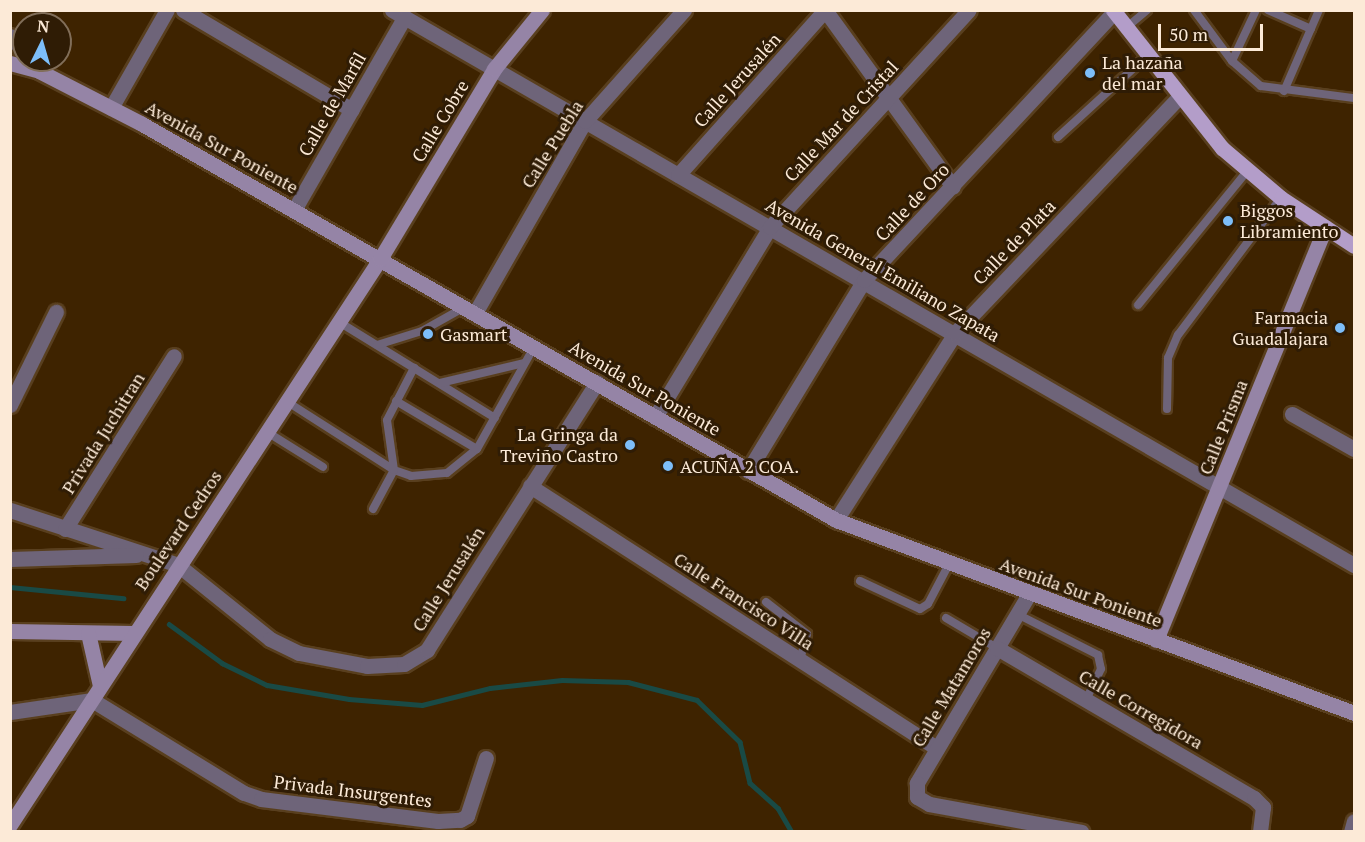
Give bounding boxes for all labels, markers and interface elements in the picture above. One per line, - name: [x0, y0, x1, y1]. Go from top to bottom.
- north arrow: [12, 12, 72, 72]
- scale bar: [1161, 12, 1266, 50]
- text: N: [36, 15, 50, 38]
- text: 50 m: [1169, 22, 1208, 46]
- street label: Calle Jerusalén: [689, 28, 785, 132]
- street label: Calle de Marfil: [294, 48, 370, 160]
- place label: La hazaña del mar: [1102, 52, 1183, 94]
- street label: Calle Mar de Cristal: [779, 56, 903, 186]
- marker: La hazaña del mar: [1083, 66, 1097, 80]
- street label: Calle Cobre: [407, 76, 473, 166]
- street label: Avenida Sur Poniente: [142, 96, 302, 198]
- street label: Calle Puebla: [517, 96, 587, 192]
- street label: Calle de Oro: [870, 159, 954, 245]
- street label: Avenida General Emiliano Zapata: [762, 194, 1004, 346]
- street label: Calle de Plata: [968, 195, 1060, 289]
- place label: Biggos Libramiento: [1240, 200, 1338, 242]
- marker: Biggos Libramiento: [1221, 214, 1235, 228]
- place label: Farmacia Guadalajara: [1232, 307, 1328, 350]
- marker: Farmacia Guadalajara: [1333, 321, 1347, 335]
- place label: Gasmart: [440, 323, 507, 345]
- marker: Gasmart: [421, 327, 435, 341]
- street label: Avenida Sur Poniente: [565, 336, 725, 440]
- street label: Privada Juchitran: [57, 368, 149, 498]
- street label: Calle Prisma: [1194, 376, 1252, 478]
- place label: La Gringa da Treviño Castro: [500, 424, 618, 466]
- marker: La Gringa da Treviño Castro: [623, 438, 637, 452]
- place label: ACUÑA 2 COA.: [680, 455, 800, 477]
- marker: ACUÑA 2 COA.: [661, 459, 675, 473]
- street label: Boulevard Cedros: [130, 466, 226, 594]
- street label: Calle Jerusalén: [407, 523, 489, 635]
- street label: Calle Francisco Villa: [670, 548, 818, 654]
- street label: Avenida Sur Poniente: [997, 553, 1165, 631]
- street label: Calle Matamoros: [907, 623, 995, 751]
- street label: Calle Corregidora: [1075, 665, 1207, 753]
- street label: Privada Insurgentes: [273, 771, 433, 811]

